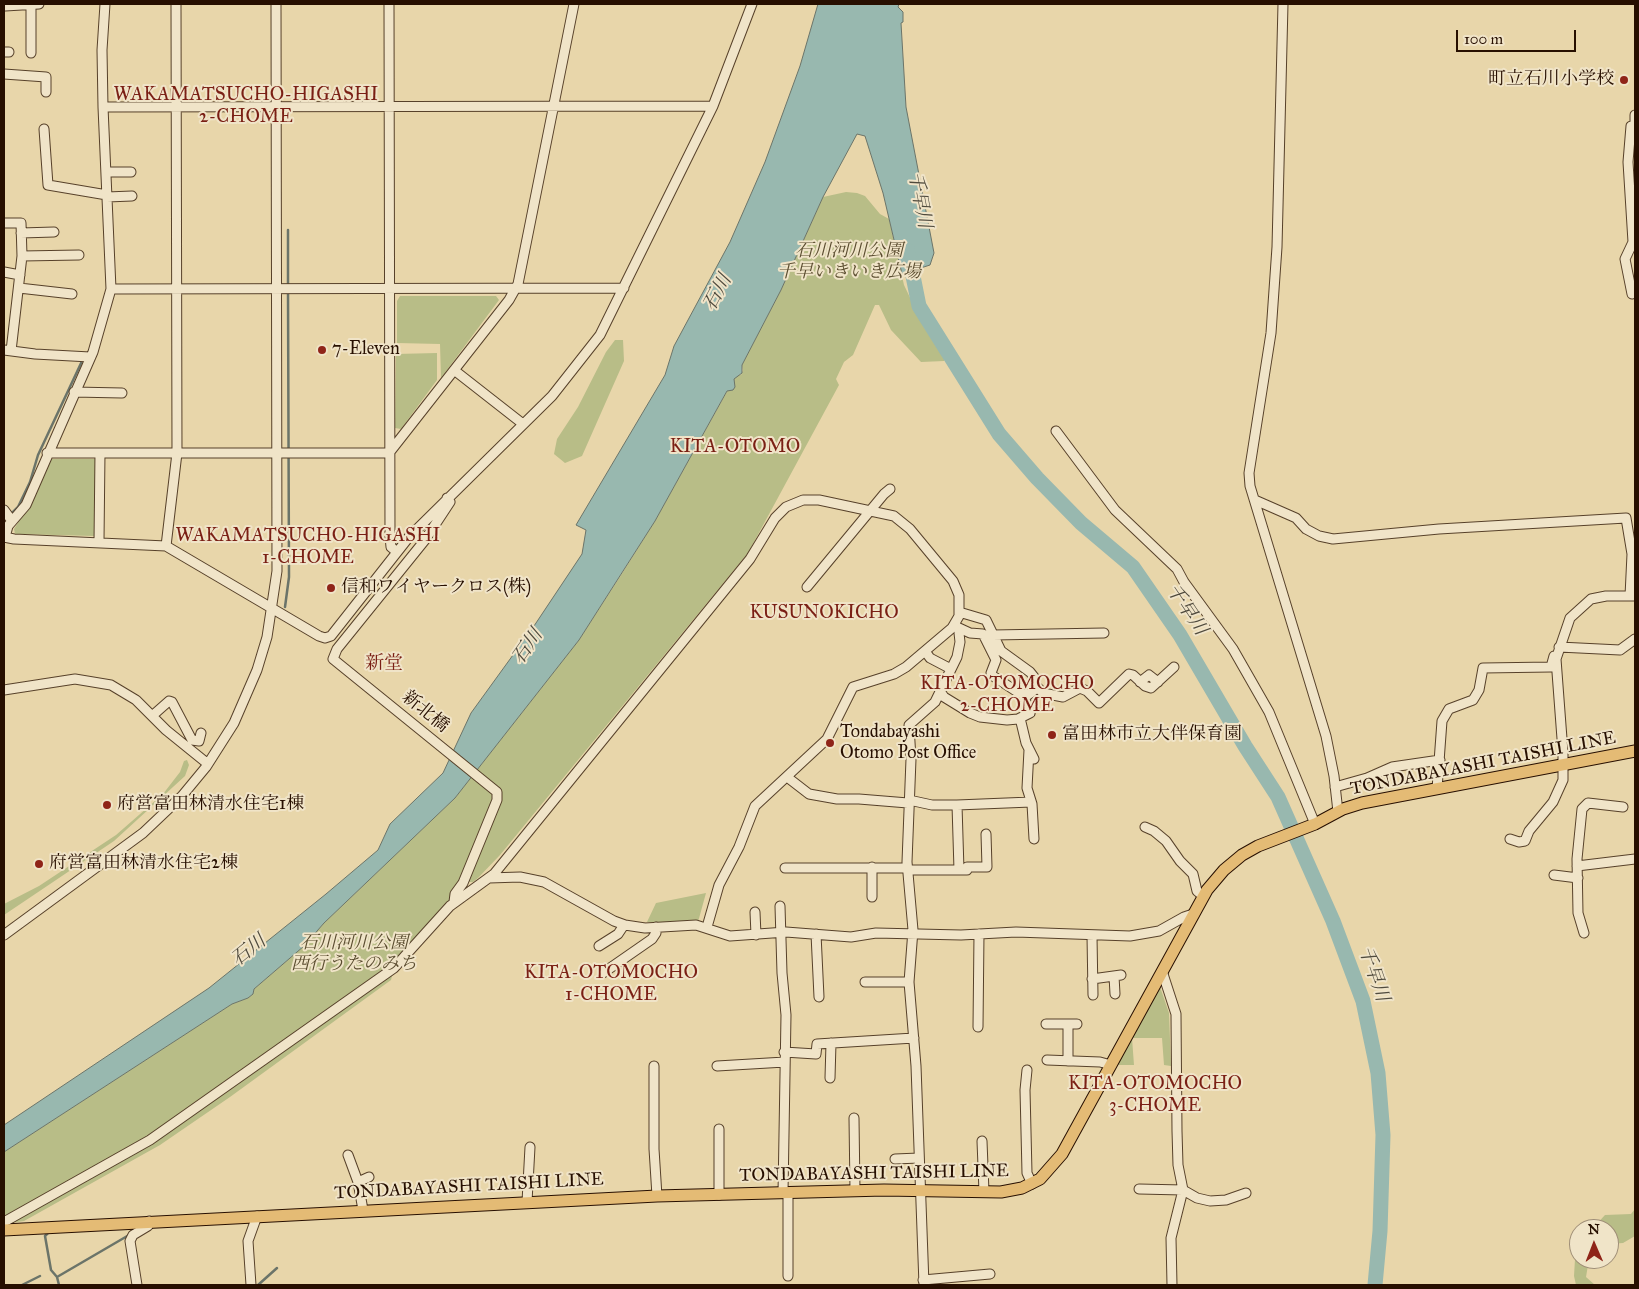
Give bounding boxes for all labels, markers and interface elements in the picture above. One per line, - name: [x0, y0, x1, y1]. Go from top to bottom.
- scale bar: [1459, 20, 1579, 52]
- text: 100 m: [1464, 30, 1503, 48]
- place label: 町立石川小学校: [1488, 69, 1614, 91]
- marker: 町立石川小学校: [1618, 74, 1630, 86]
- district label: WAKAMATSUCHO-HIGASHI 2-CHOME: [101, 84, 391, 128]
- water label: 千早川: [902, 170, 936, 230]
- park label: 石川河川公園 千早いきいき広場: [777, 241, 921, 284]
- water label: 石川: [699, 271, 737, 315]
- place label: 7-Eleven: [332, 339, 400, 361]
- marker: 7-Eleven: [316, 344, 328, 356]
- district label: KITA-OTOMO: [663, 436, 807, 458]
- district label: WAKAMATSUCHO-HIGASHI 1-CHOME: [163, 525, 453, 569]
- place label: 信和ワイヤークロス(株): [341, 577, 531, 599]
- water label: 千早川: [1161, 580, 1211, 640]
- marker: 信和ワイヤークロス(株): [325, 582, 337, 594]
- district label: KUSUNOKICHO: [743, 602, 905, 624]
- water label: 石川: [508, 625, 548, 669]
- district label: 新堂: [365, 653, 403, 675]
- district label: KITA-OTOMOCHO 2-CHOME: [912, 673, 1102, 717]
- street label: 新北橋: [397, 687, 453, 737]
- place label: Tondabayashi Otomo Post Office: [840, 722, 976, 764]
- place label: 富田林市立大伴保育園: [1062, 724, 1242, 746]
- street label: TONDABAYASHI TAISHI LINE: [1348, 728, 1618, 800]
- marker: 富田林市立大伴保育園: [1046, 729, 1058, 741]
- marker: Tondabayashi Otomo Post Office: [824, 737, 836, 749]
- place label: 府営富田林清水住宅1棟: [117, 794, 304, 816]
- marker: 府営富田林清水住宅1棟: [101, 799, 113, 811]
- place label: 府営富田林清水住宅2棟: [49, 853, 238, 875]
- marker: 府営富田林清水住宅2棟: [33, 858, 45, 870]
- water label: 石川: [227, 930, 271, 972]
- park label: 石川河川公園 西行うたのみち: [291, 933, 417, 976]
- water label: 千早川: [1353, 943, 1393, 1005]
- district label: KITA-OTOMOCHO 1-CHOME: [516, 962, 706, 1006]
- district label: KITA-OTOMOCHO 3-CHOME: [1060, 1073, 1250, 1117]
- street label: TONDABAYASHI TAISHI LINE: [739, 1161, 1009, 1187]
- street label: TONDABAYASHI TAISHI LINE: [334, 1169, 604, 1205]
- north arrow: [1569, 1219, 1619, 1269]
- text: N: [1588, 1221, 1600, 1238]

